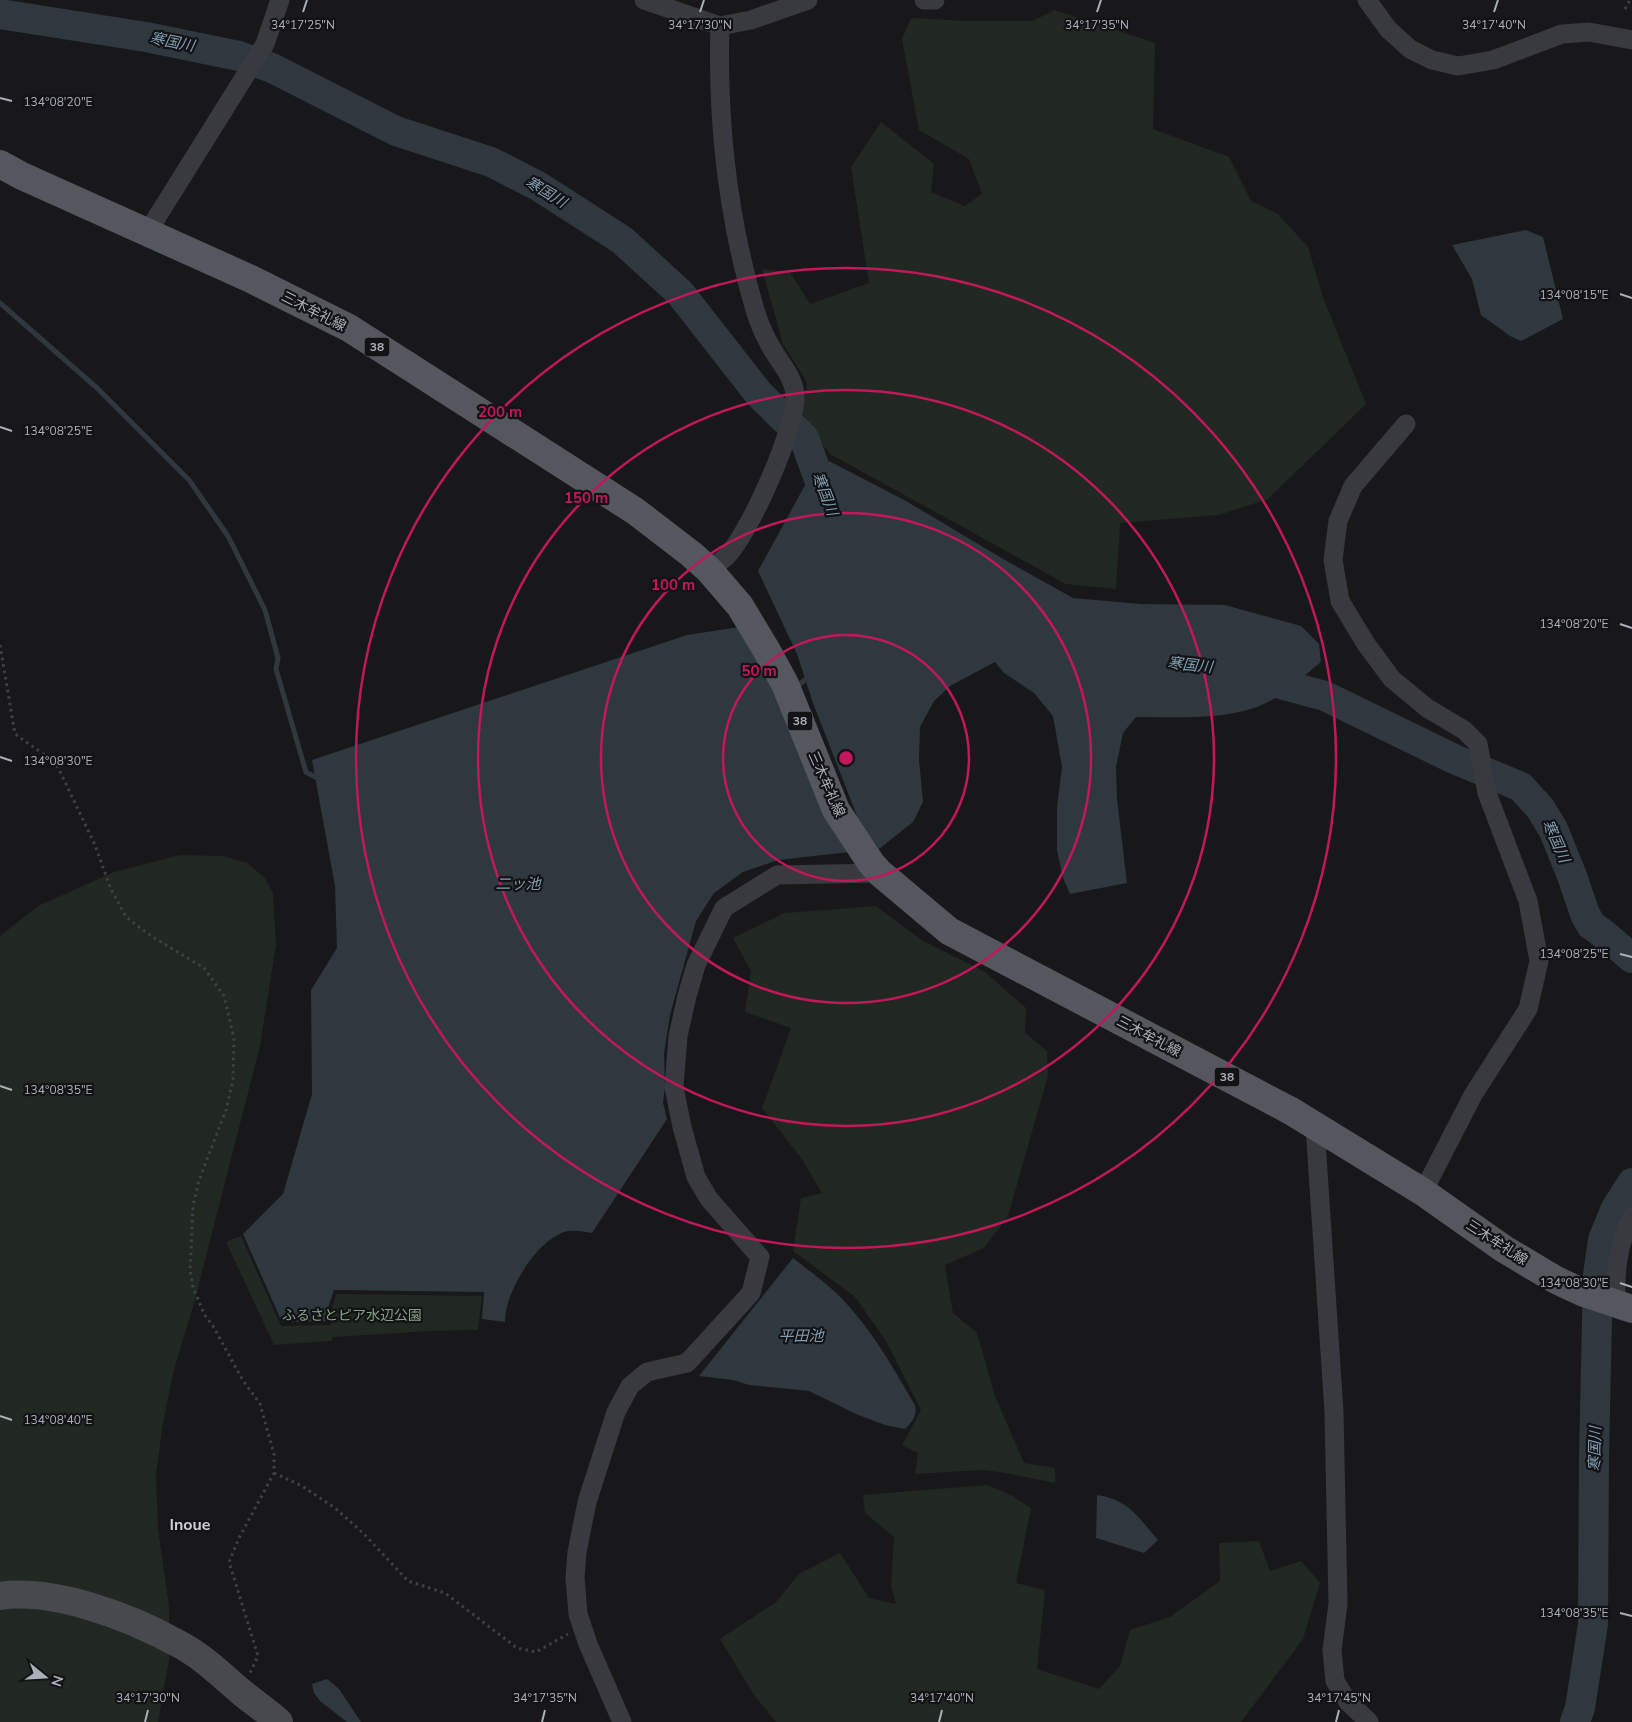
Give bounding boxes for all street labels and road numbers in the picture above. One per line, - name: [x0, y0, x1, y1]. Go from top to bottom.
- street label: 三木牟礼線: [278, 287, 349, 336]
- road number: 38: [364, 338, 390, 357]
- road number: 38: [788, 711, 812, 730]
- street label: 三木牟礼線: [804, 748, 849, 820]
- street label: 三木牟礼線: [1113, 1012, 1184, 1061]
- road number: 38: [1214, 1068, 1240, 1086]
- street label: 三木牟礼線: [1462, 1215, 1531, 1269]

